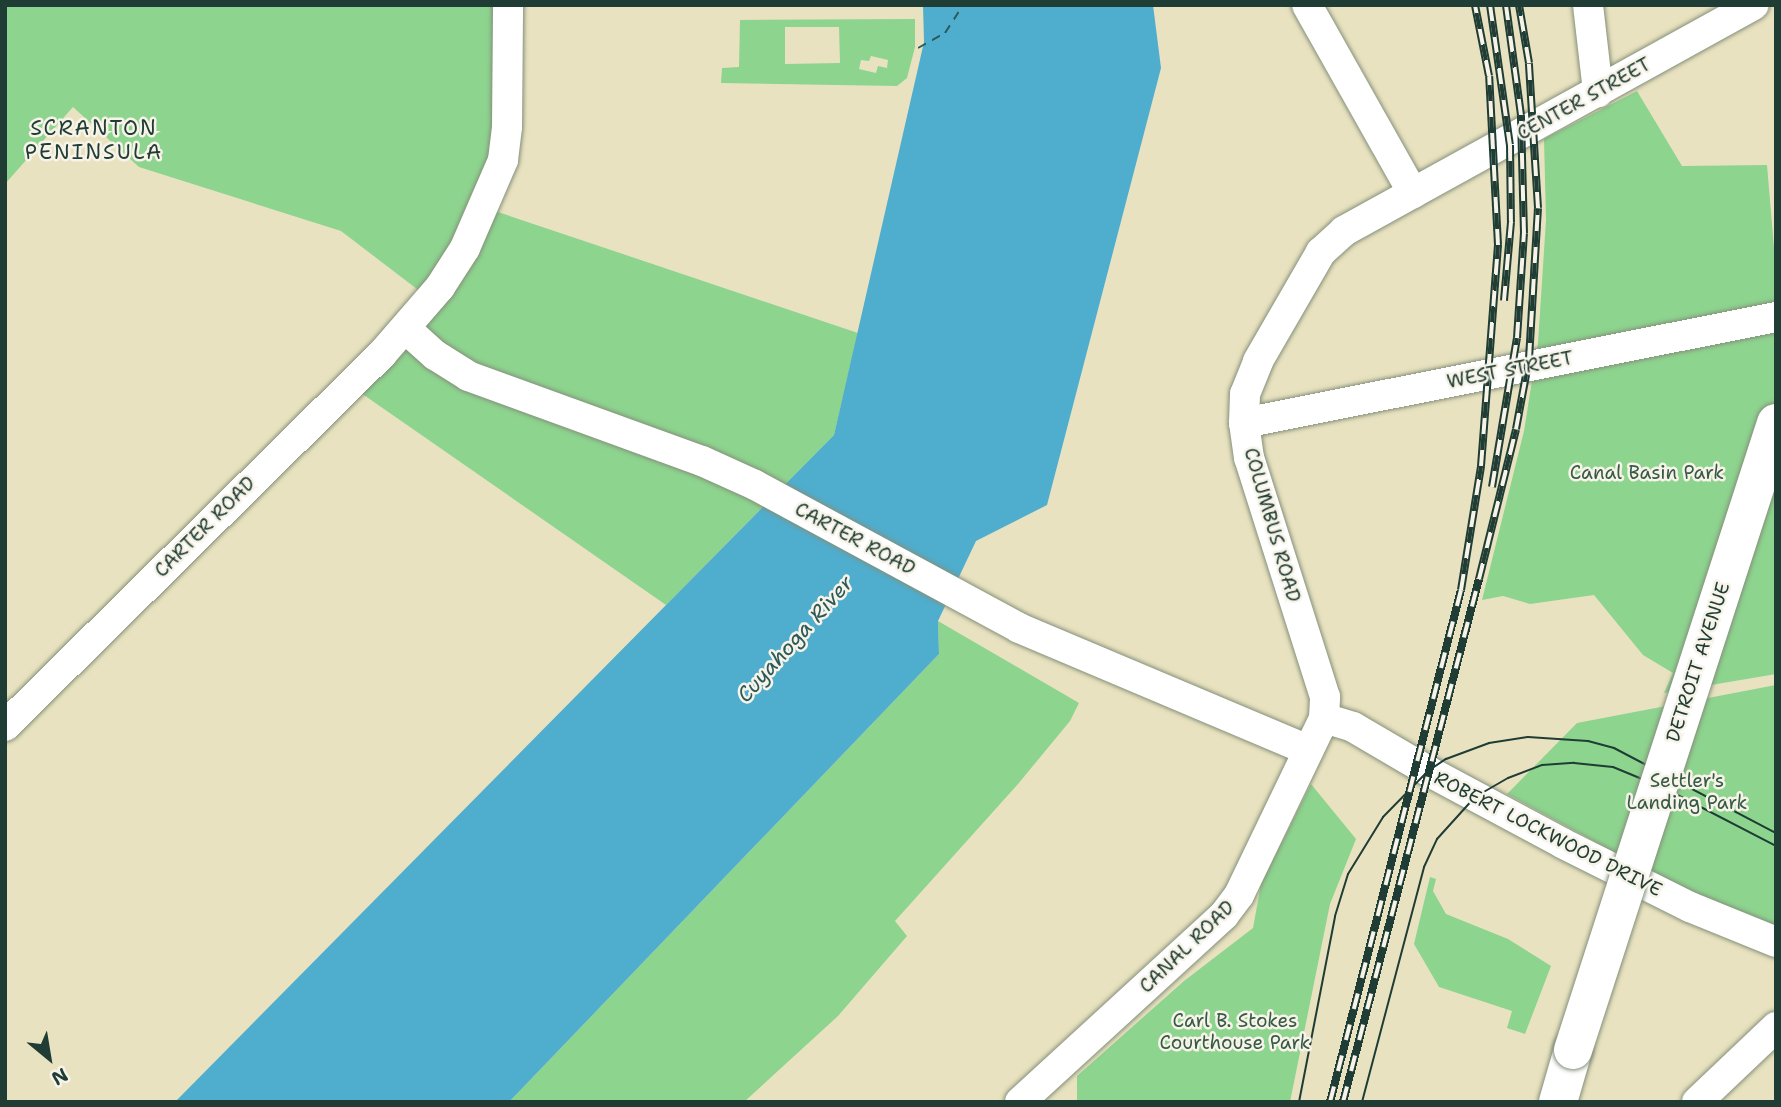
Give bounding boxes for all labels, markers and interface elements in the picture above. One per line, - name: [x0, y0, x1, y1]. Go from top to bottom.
- street label: CENTER STREET: [1513, 53, 1655, 145]
- district label: SCRANTON PENINSULA: [26, 115, 162, 165]
- street label: WEST STREET: [1445, 347, 1575, 393]
- street label: COLUMBUS ROAD: [1239, 445, 1305, 605]
- park label: Canal Basin Park: [1570, 462, 1724, 484]
- street label: CARTER ROAD: [150, 472, 260, 582]
- street label: CARTER ROAD: [791, 498, 919, 580]
- water label: Cuyahoga River: [732, 571, 858, 707]
- street label: DETROIT AVENUE: [1661, 579, 1735, 745]
- street label: ROBERT LOCKWOOD DRIVE: [1430, 767, 1666, 901]
- park label: Settler's Landing Park: [1626, 770, 1748, 814]
- street label: CANAL ROAD: [1135, 896, 1239, 998]
- park label: Carl B. Stokes Courthouse Park: [1160, 1010, 1310, 1054]
- north arrow: [14, 1023, 84, 1093]
- text: N: [47, 1062, 73, 1091]

